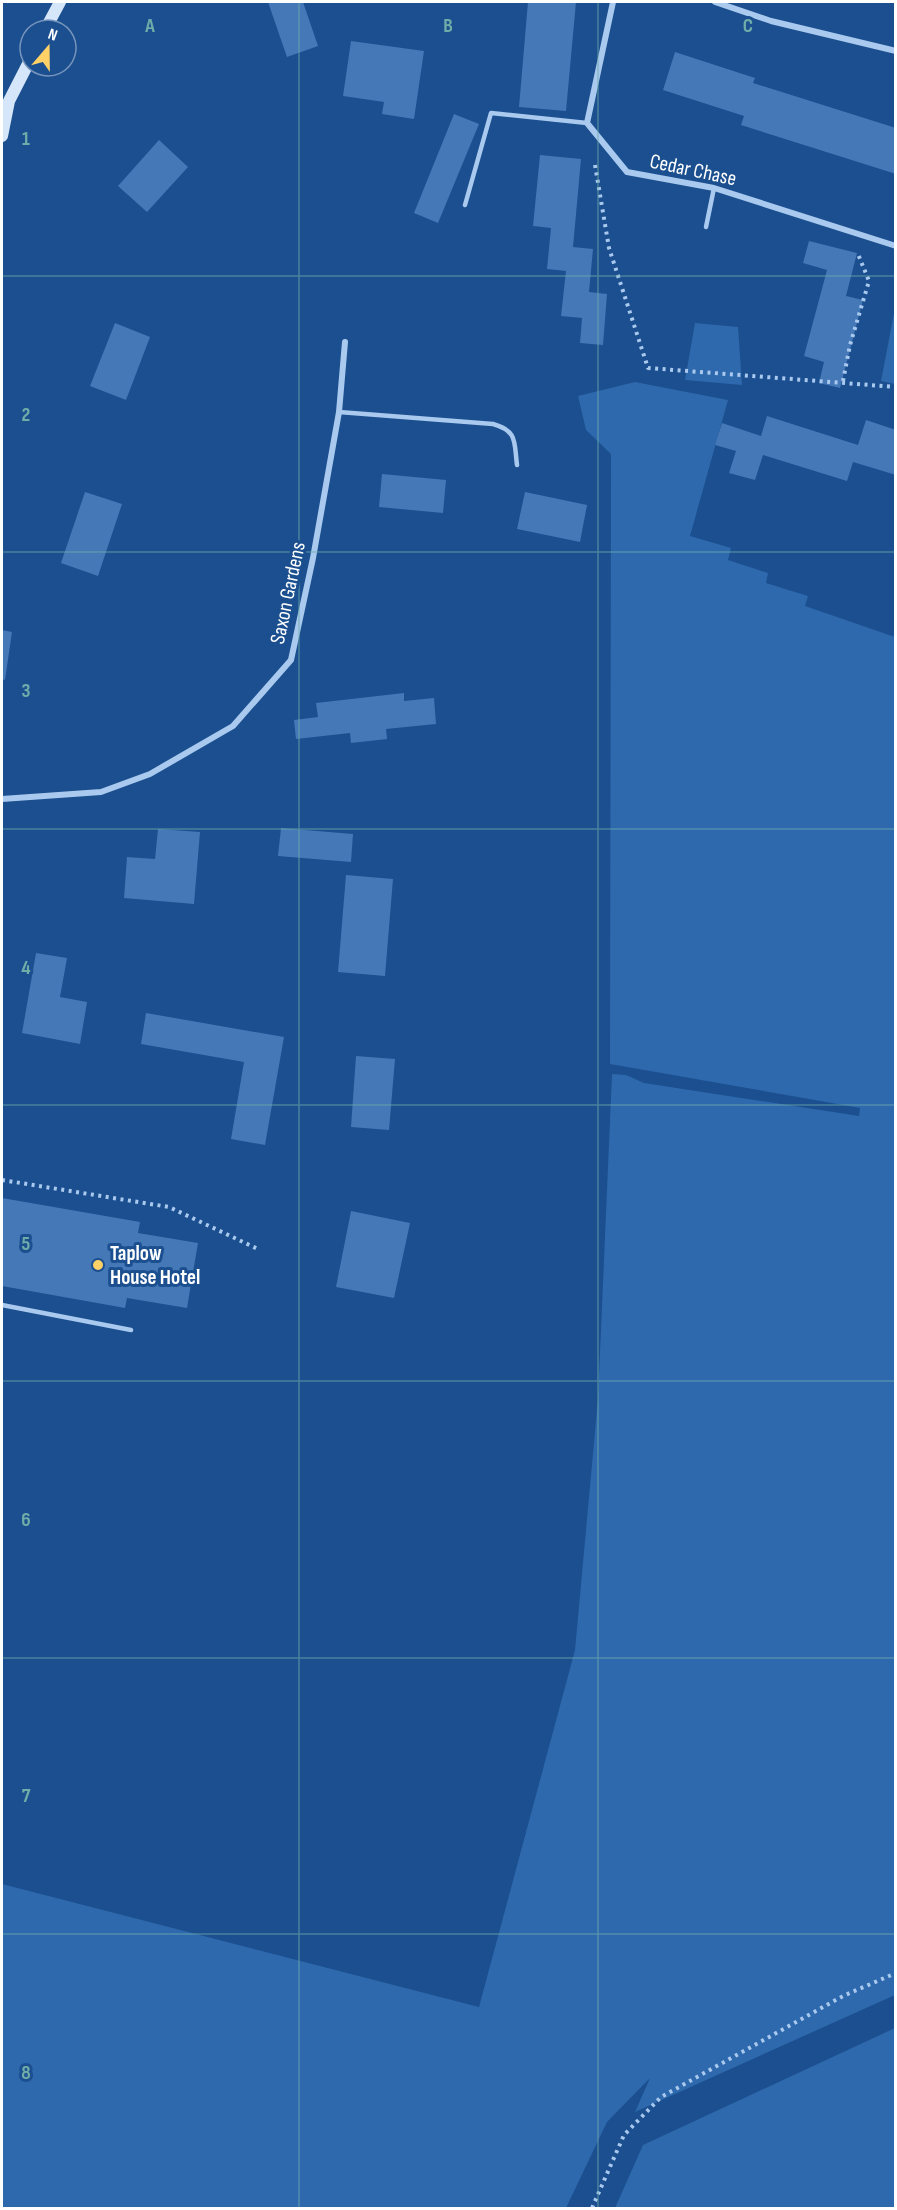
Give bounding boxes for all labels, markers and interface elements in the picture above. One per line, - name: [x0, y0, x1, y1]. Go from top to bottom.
- text: A: [144, 14, 155, 38]
- text: B: [443, 14, 453, 38]
- text: C: [743, 14, 753, 38]
- north arrow: [18, 18, 78, 78]
- text: N: [45, 25, 60, 46]
- text: 1: [22, 127, 30, 151]
- street label: Cedar Chase: [647, 149, 739, 191]
- text: 2: [22, 403, 30, 427]
- street label: Saxon Gardens: [265, 540, 311, 646]
- text: 3: [22, 679, 31, 703]
- text: 4: [21, 956, 31, 980]
- text: 5: [22, 1232, 31, 1256]
- place label: Taplow House Hotel: [110, 1241, 200, 1290]
- marker: Taplow House Hotel: [91, 1258, 105, 1272]
- text: 6: [21, 1508, 31, 1532]
- text: 7: [22, 1784, 31, 1808]
- text: 8: [21, 2061, 31, 2085]

